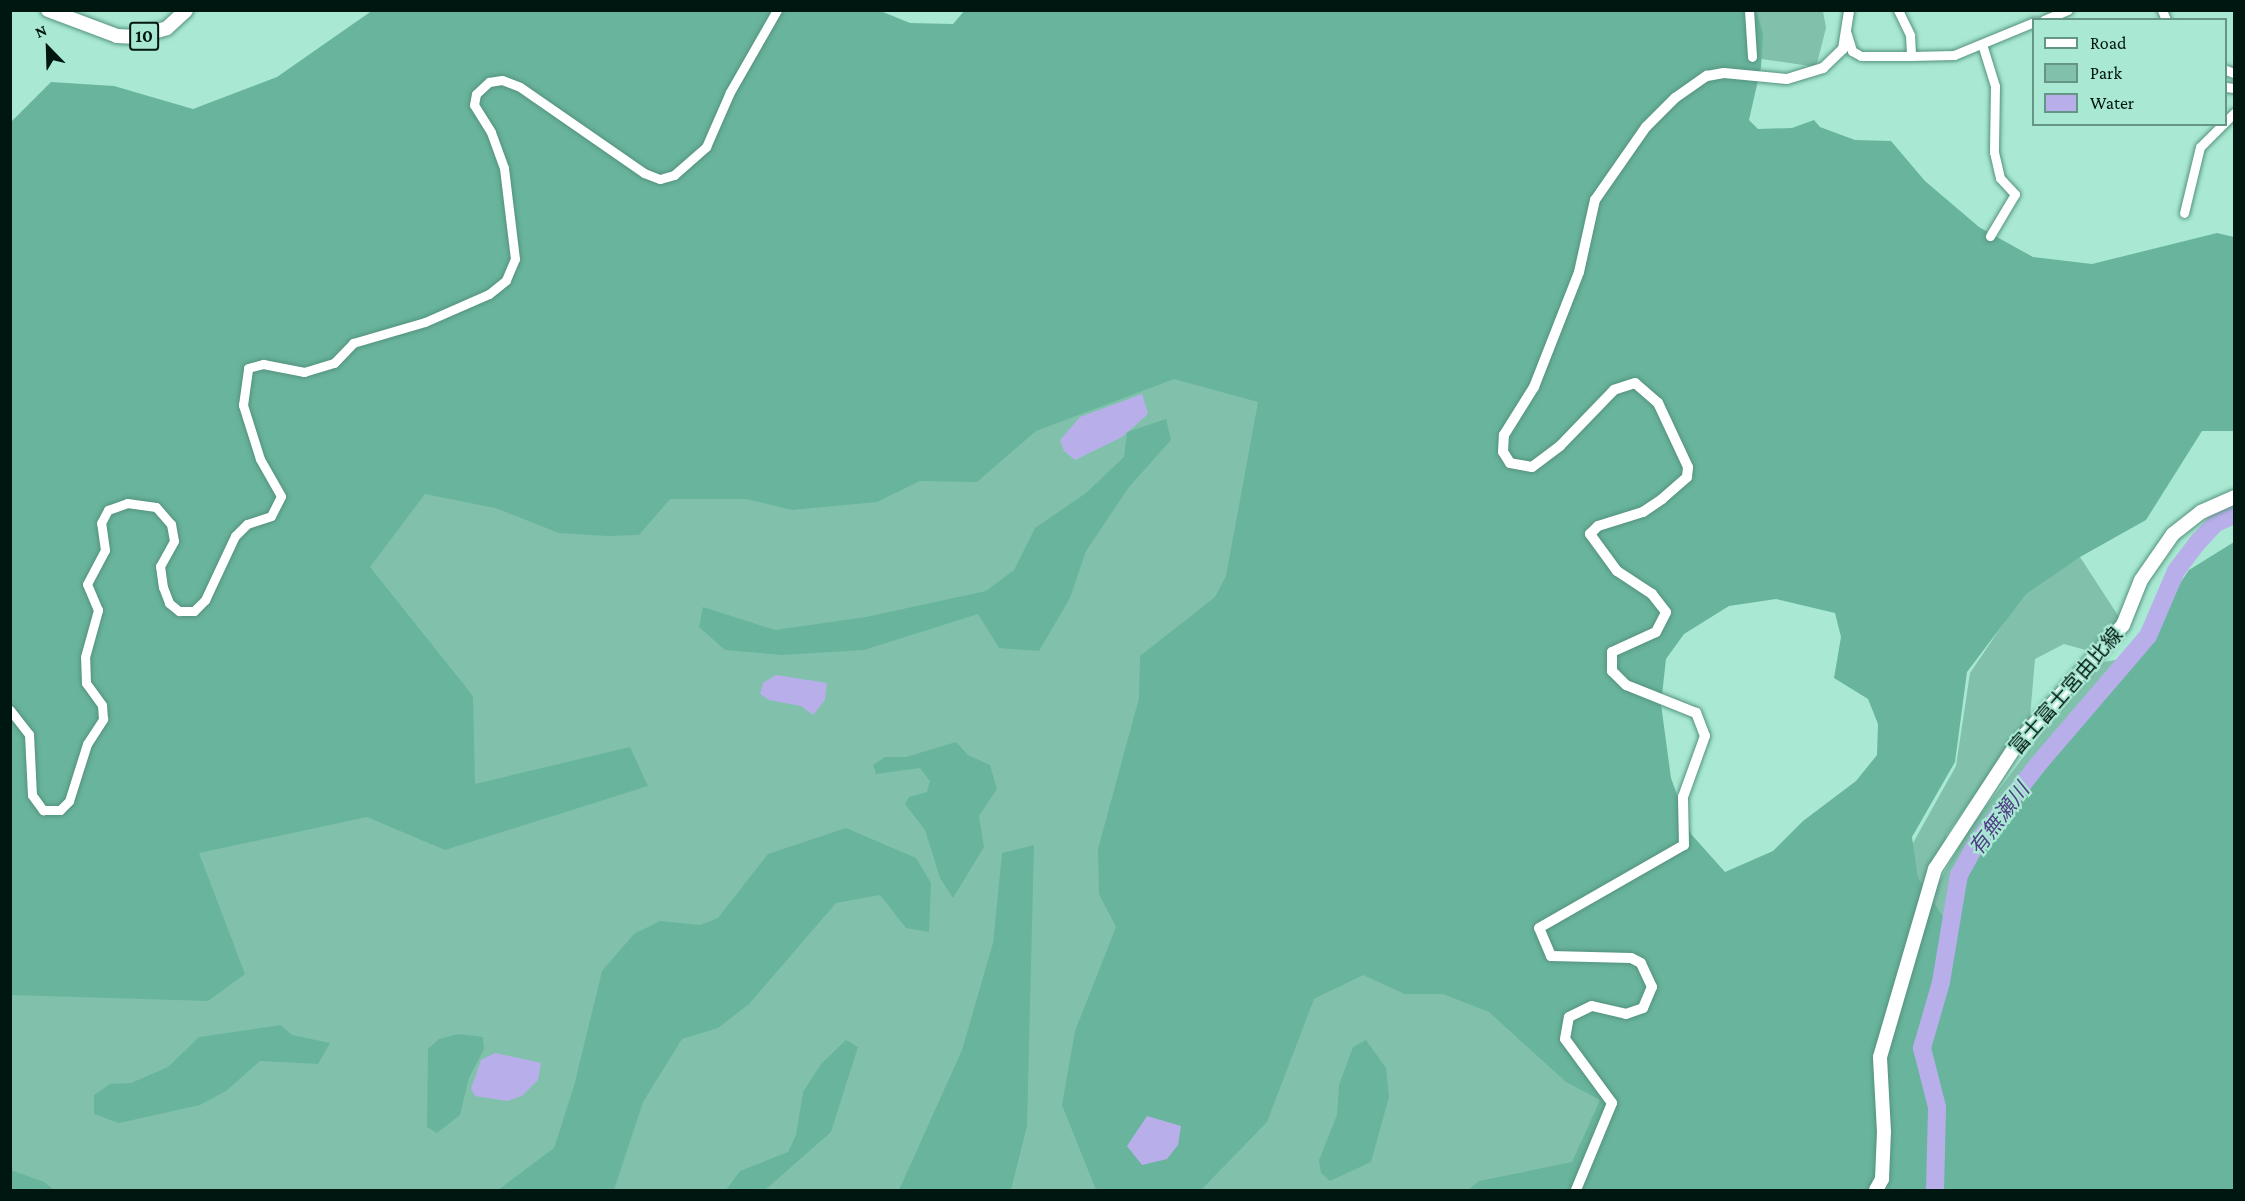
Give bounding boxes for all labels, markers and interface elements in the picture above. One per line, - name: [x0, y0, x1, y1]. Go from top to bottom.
- north arrow: [18, 18, 78, 78]
- legend: [2032, 18, 2227, 126]
- text: N: [32, 21, 49, 41]
- road number: 10: [129, 21, 159, 51]
- text: Road: [2090, 33, 2127, 53]
- text: Park: [2090, 63, 2122, 83]
- text: Water: [2090, 93, 2134, 113]
- street label: 富士富士宮由比線: [2004, 623, 2128, 759]
- water label: 有無瀬川: [1964, 778, 2034, 860]

